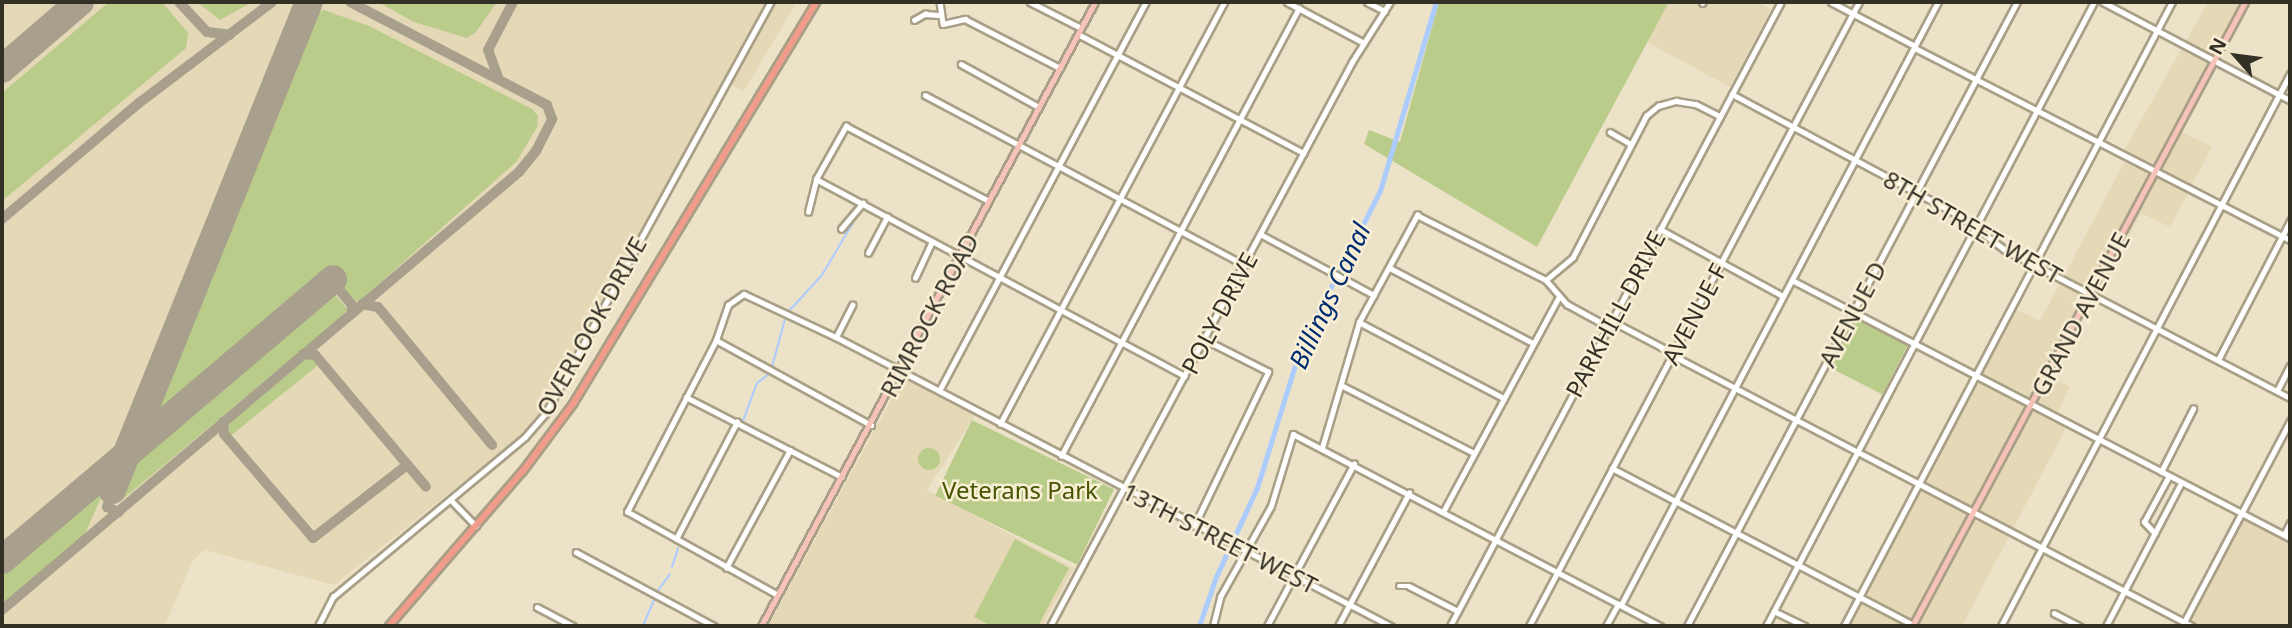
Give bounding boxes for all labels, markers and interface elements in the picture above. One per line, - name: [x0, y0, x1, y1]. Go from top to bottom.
- north arrow: [2201, 21, 2271, 91]
- text: N: [2202, 33, 2233, 59]
- street label: 8TH STREET WEST: [1879, 164, 2067, 290]
- water label: Billings Canal: [1283, 218, 1377, 374]
- street label: PARKHILL DRIVE: [1559, 226, 1671, 402]
- street label: GRAND AVENUE: [2025, 227, 2135, 401]
- street label: RIMROCK ROAD: [874, 228, 984, 402]
- street label: OVERLOOK DRIVE: [530, 231, 652, 421]
- street label: POLY DRIVE: [1175, 247, 1263, 379]
- street label: AVENUE D: [1812, 256, 1892, 372]
- street label: AVENUE F: [1655, 259, 1733, 369]
- park label: Veterans Park: [942, 476, 1098, 504]
- street label: 13TH STREET WEST: [1118, 476, 1322, 600]

